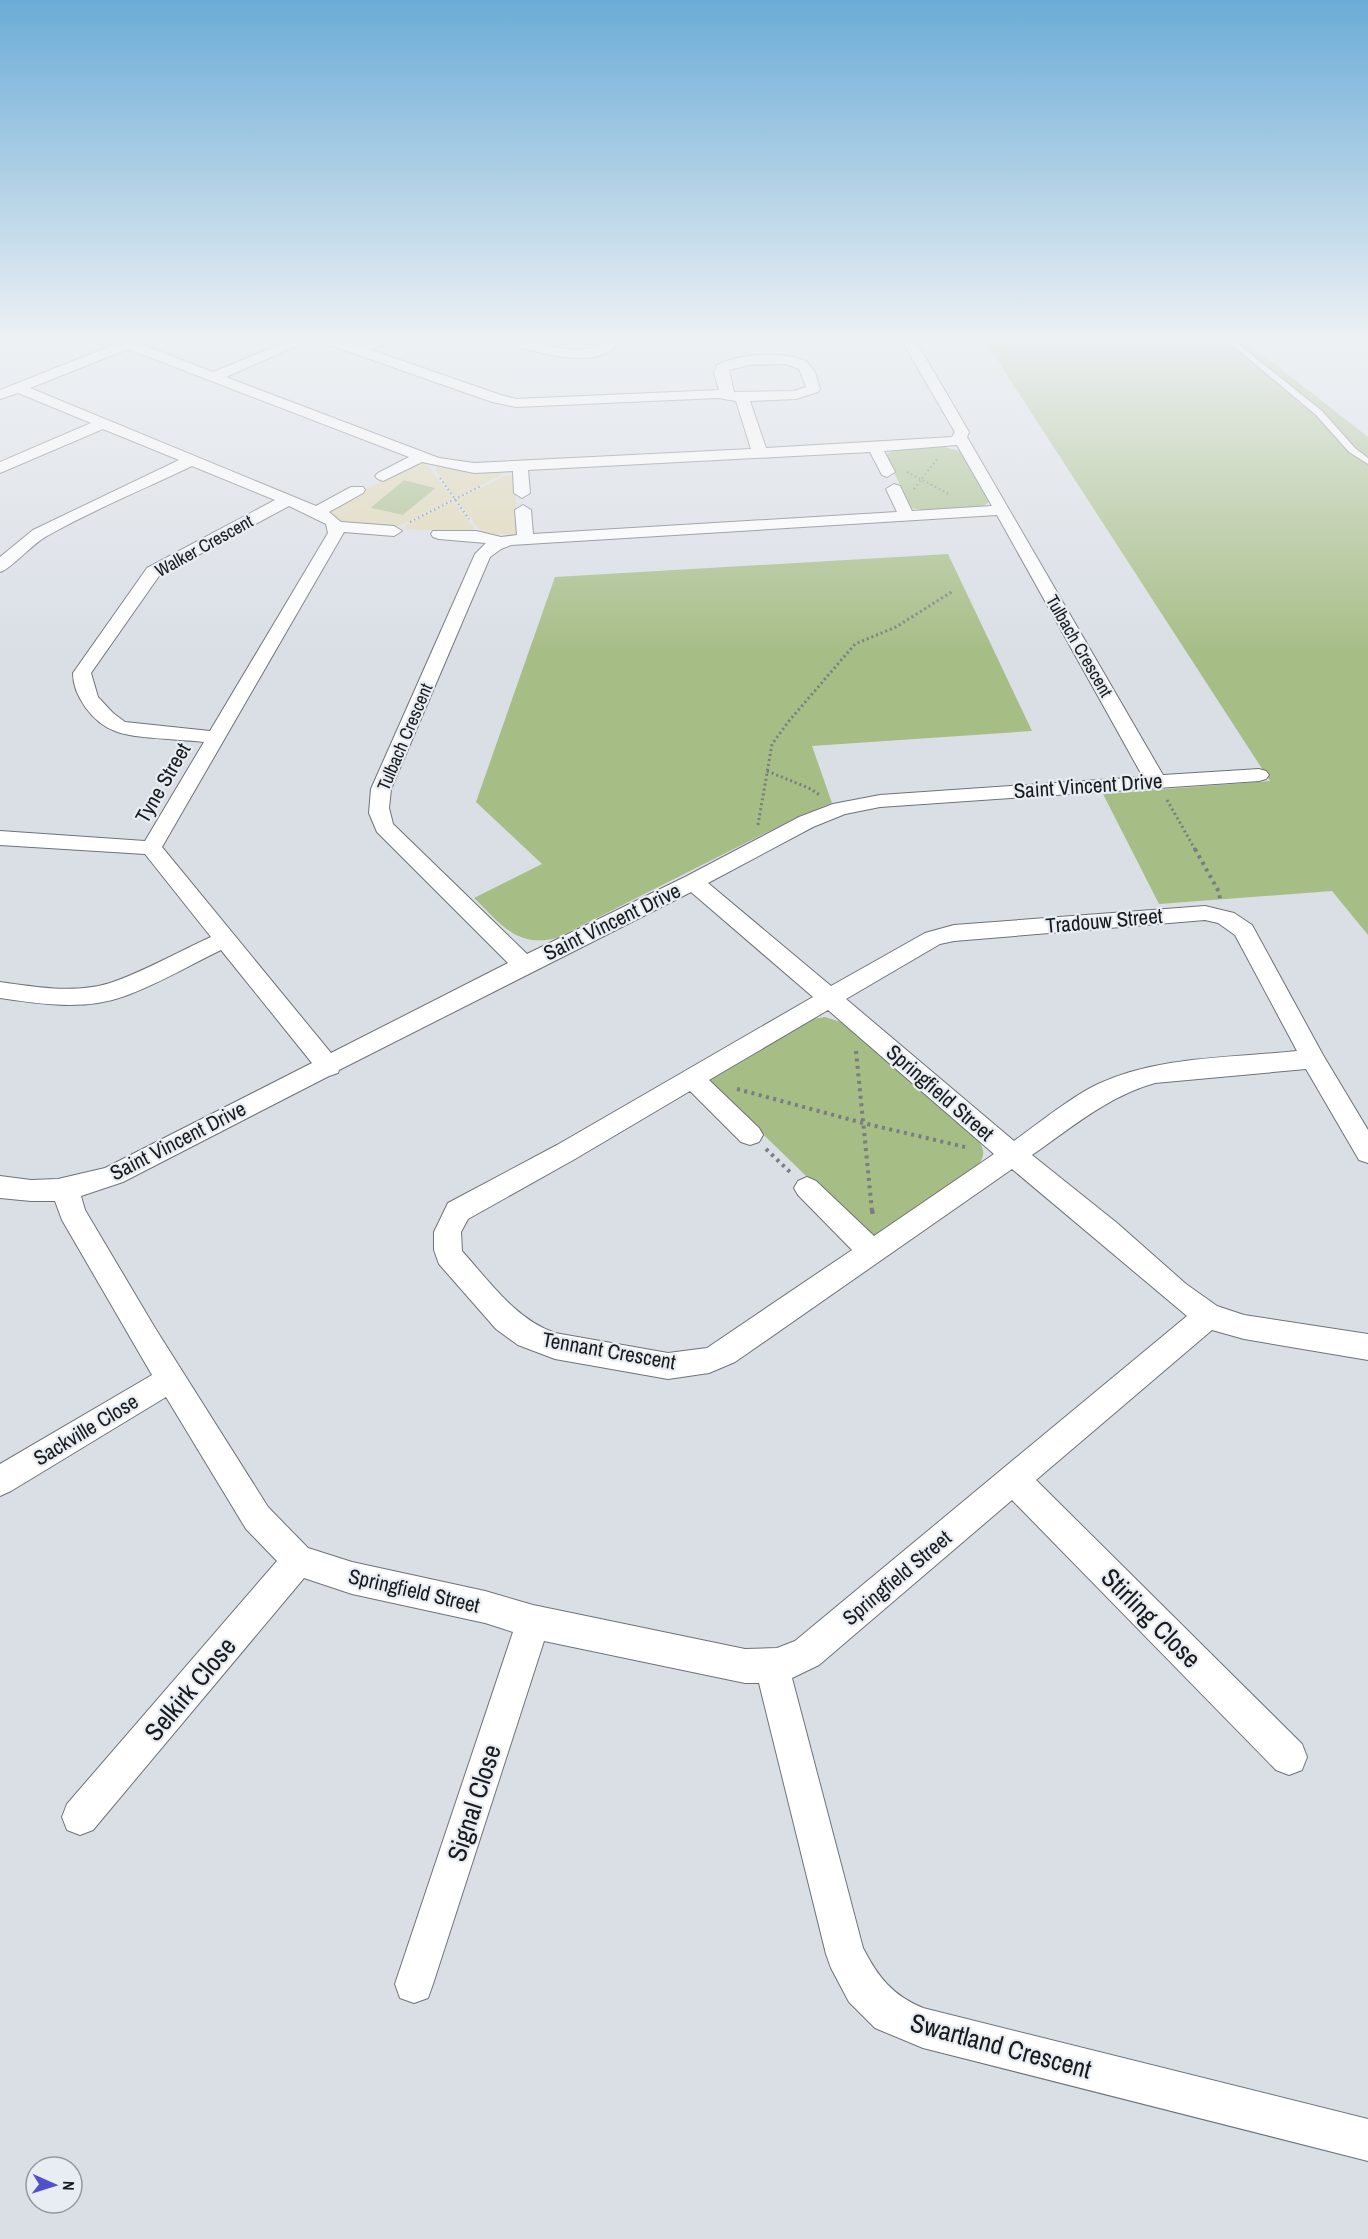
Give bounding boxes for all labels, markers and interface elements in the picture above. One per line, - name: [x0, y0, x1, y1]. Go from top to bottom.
- street label: Walker Crescent: [150, 508, 257, 583]
- street label: Tulbach Crescent: [1040, 590, 1119, 702]
- street label: Tulbach Crescent: [371, 679, 438, 794]
- street label: Tyne Street: [128, 737, 197, 828]
- street label: Saint Vincent Drive: [1013, 766, 1163, 805]
- street label: Saint Vincent Drive: [538, 876, 685, 967]
- street label: Tradouw Street: [1044, 901, 1164, 940]
- street label: Springfield Street: [880, 1038, 1001, 1148]
- street label: Saint Vincent Drive: [105, 1094, 251, 1187]
- street label: Tennant Crescent: [540, 1325, 678, 1377]
- street label: Sackville Close: [28, 1387, 144, 1472]
- street label: Springfield Street: [836, 1523, 957, 1632]
- street label: Stirling Close: [1094, 1560, 1209, 1675]
- street label: Springfield Street: [346, 1561, 483, 1620]
- street label: Selkirk Close: [136, 1629, 243, 1748]
- street label: Signal Close: [438, 1740, 509, 1866]
- street label: Swartland Crescent: [907, 2005, 1096, 2087]
- north arrow: [24, 2155, 84, 2215]
- text: N: [58, 2180, 80, 2191]

